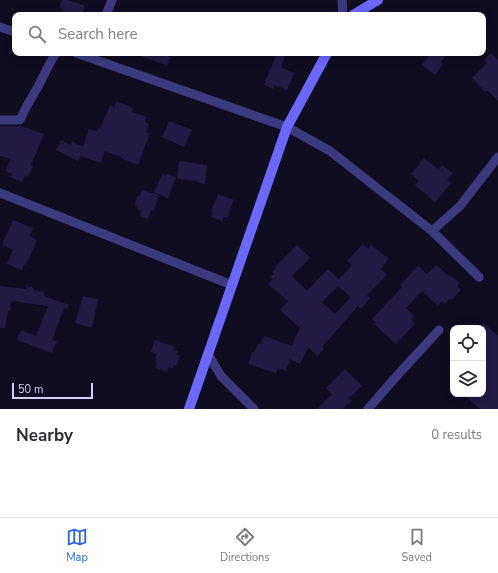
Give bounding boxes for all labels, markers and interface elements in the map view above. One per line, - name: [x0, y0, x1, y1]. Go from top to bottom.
- search box: [12, 12, 486, 56]
- icon: search: [26, 23, 48, 45]
- text: Search here: [58, 24, 138, 44]
- map controls: [450, 325, 486, 397]
- button: locate: [450, 325, 486, 361]
- button: layers: [450, 361, 486, 397]
- scale bar: [12, 381, 93, 400]
- text: 50 m: [18, 382, 43, 397]
- text: Nearby: [16, 424, 73, 447]
- text: 0 results: [431, 426, 482, 444]
- tab: Map: [66, 526, 88, 565]
- tab: Directions: [220, 526, 270, 565]
- tab: Saved: [402, 526, 432, 565]

